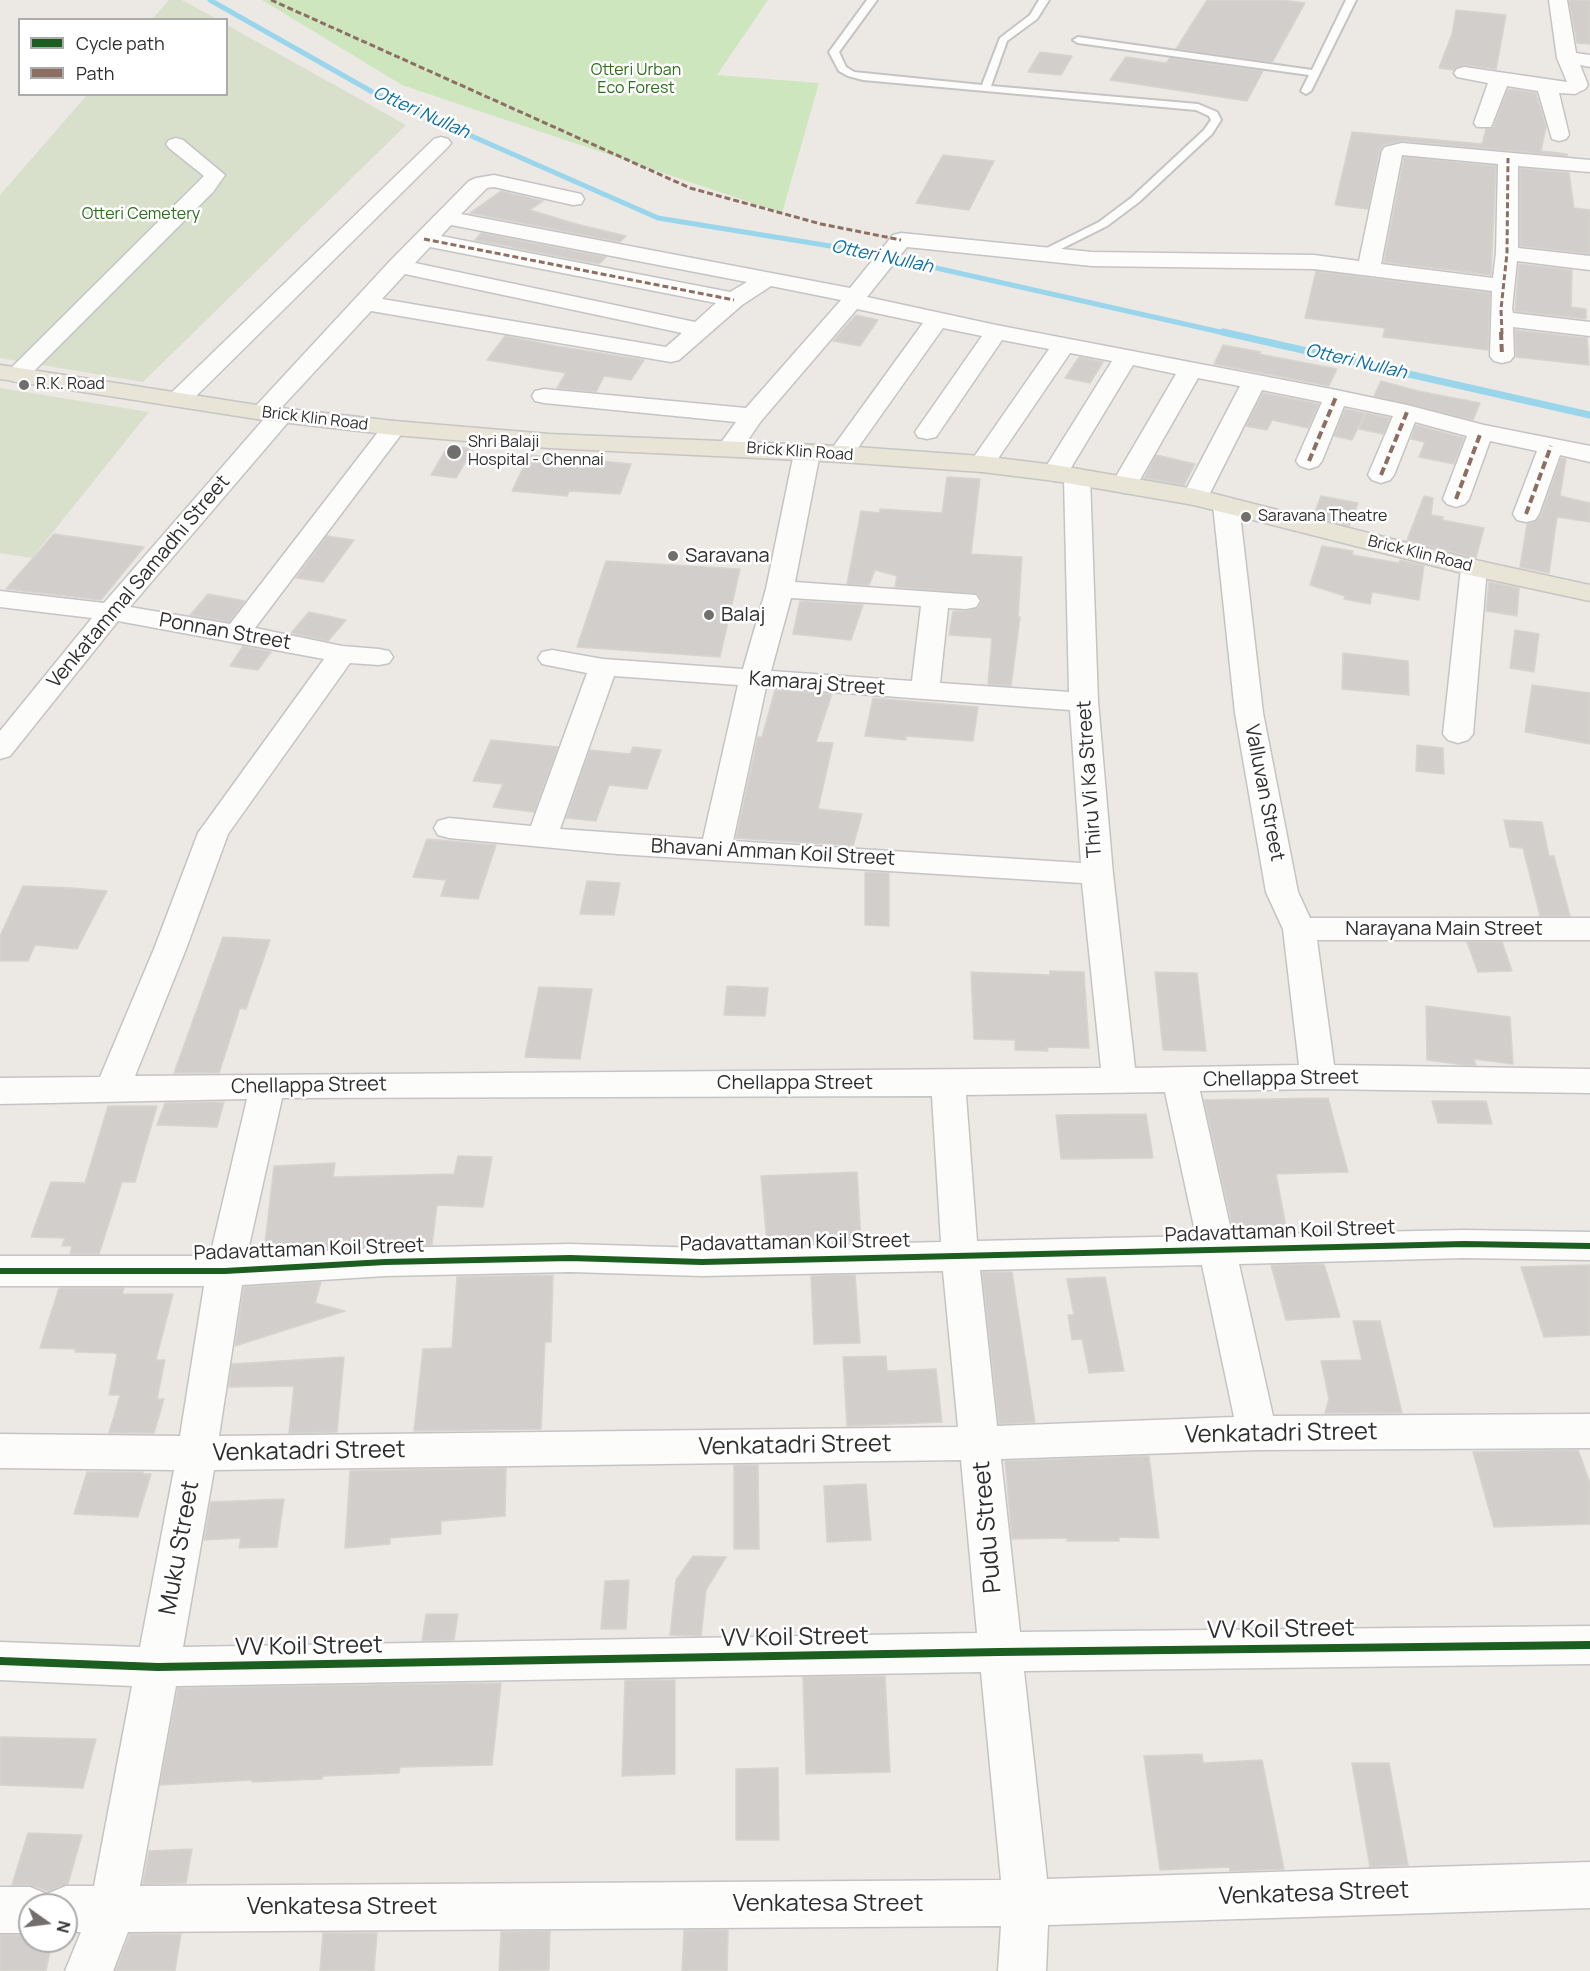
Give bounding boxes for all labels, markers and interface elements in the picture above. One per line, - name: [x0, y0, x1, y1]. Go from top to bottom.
- legend: [18, 18, 228, 96]
- text: Cycle path: [76, 31, 165, 55]
- text: Path: [76, 61, 114, 85]
- park label: Otteri Urban Eco Forest: [591, 61, 681, 99]
- water label: Otteri Nullah: [369, 82, 473, 144]
- park label: Otteri Cemetery: [82, 205, 200, 225]
- water label: Otteri Nullah: [829, 236, 935, 278]
- water label: Otteri Nullah: [1303, 340, 1409, 384]
- place label: R.K. Road: [36, 375, 105, 395]
- marker: R.K. Road: [17, 378, 31, 392]
- street label: Brick Klin Road: [261, 403, 369, 435]
- place label: Shri Balaji Hospital - Chennai: [468, 433, 604, 471]
- street label: Brick Klin Road: [746, 439, 854, 465]
- marker: Shri Balaji Hospital - Chennai: [445, 443, 463, 461]
- street label: Venkatammal Samadhi Street: [43, 471, 235, 693]
- place label: Saravana Theatre: [1258, 507, 1387, 527]
- marker: Saravana Theatre: [1239, 510, 1253, 524]
- street label: Brick Klin Road: [1366, 532, 1474, 576]
- place label: Saravana: [685, 544, 770, 568]
- marker: Saravana: [666, 549, 680, 563]
- place label: Balaj: [721, 603, 765, 627]
- marker: Balaj: [702, 608, 716, 622]
- street label: Ponnan Street: [157, 609, 293, 655]
- street label: Kamaraj Street: [748, 667, 886, 701]
- street label: Thiru Vi Ka Street: [1073, 700, 1107, 858]
- street label: Valluvan Street: [1239, 723, 1289, 863]
- street label: Bhavani Amman Koil Street: [650, 835, 896, 871]
- street label: Narayana Main Street: [1345, 917, 1543, 941]
- street label: Chellappa Street: [1203, 1066, 1359, 1092]
- street label: Chellappa Street: [717, 1071, 873, 1095]
- street label: Chellappa Street: [231, 1073, 387, 1099]
- street label: Padavattaman Koil Street: [1164, 1216, 1396, 1248]
- street label: Padavattaman Koil Street: [679, 1229, 911, 1257]
- street label: Padavattaman Koil Street: [193, 1234, 425, 1266]
- street label: Venkatadri Street: [1184, 1418, 1378, 1450]
- street label: Venkatadri Street: [698, 1430, 892, 1462]
- street label: Venkatadri Street: [212, 1436, 406, 1468]
- street label: Pudu Street: [968, 1460, 1008, 1594]
- street label: Muku Street: [154, 1479, 206, 1617]
- street label: VV Koil Street: [1207, 1614, 1355, 1646]
- street label: VV Koil Street: [721, 1622, 869, 1654]
- street label: VV Koil Street: [235, 1631, 383, 1663]
- street label: Venkatesa Street: [1218, 1876, 1410, 1912]
- street label: Venkatesa Street: [733, 1890, 923, 1918]
- north arrow: [18, 1893, 78, 1953]
- street label: Venkatesa Street: [247, 1893, 437, 1921]
- text: N: [51, 1919, 76, 1935]

